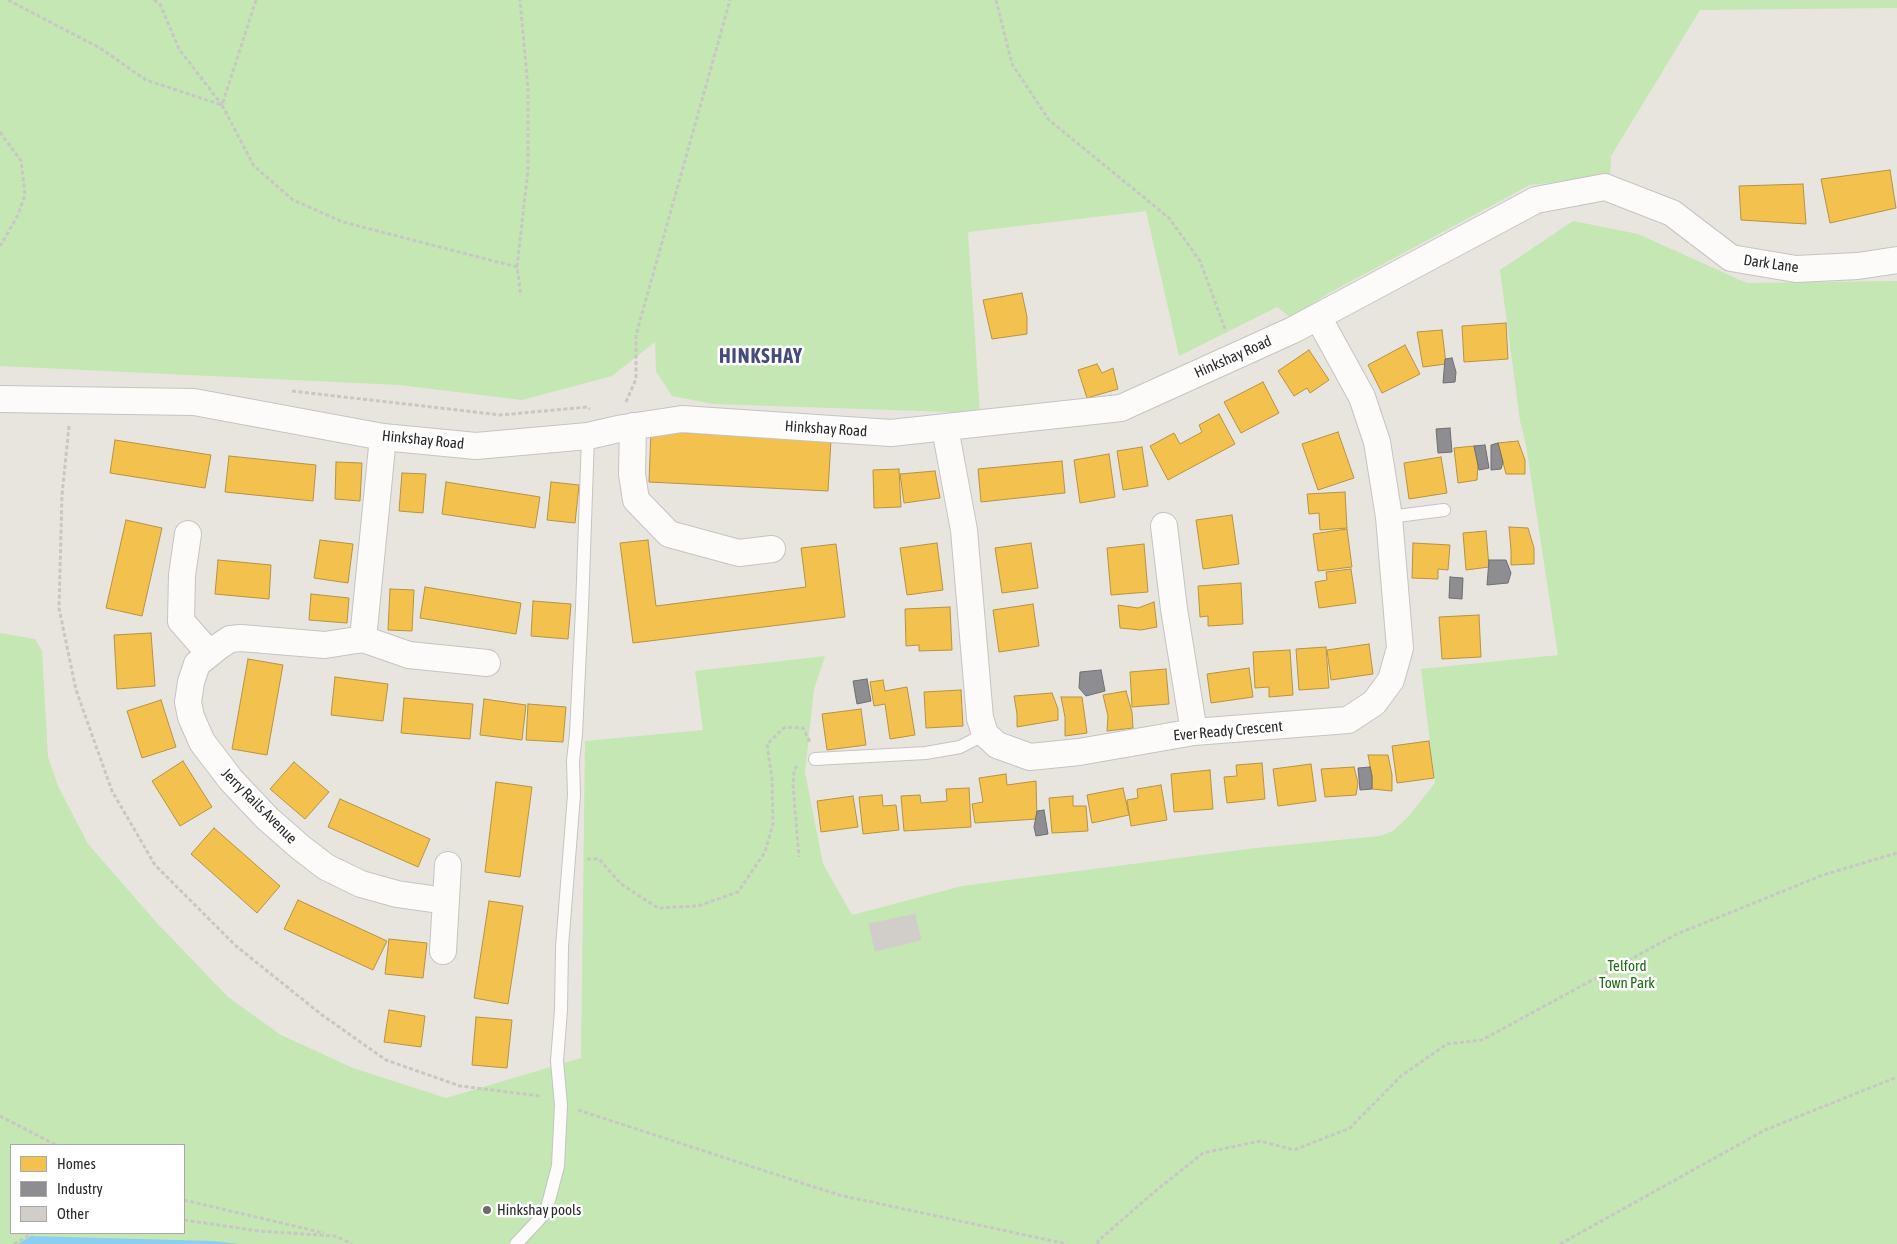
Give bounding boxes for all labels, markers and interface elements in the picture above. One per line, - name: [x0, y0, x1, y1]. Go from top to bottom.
- street label: Dark Lane: [1742, 251, 1800, 277]
- street label: Hinkshay Road: [1192, 332, 1274, 382]
- district label: HINKSHAY: [718, 345, 804, 369]
- street label: Hinkshay Road: [784, 417, 868, 441]
- street label: Hinkshay Road: [381, 427, 465, 453]
- street label: Ever Ready Crescent: [1173, 717, 1283, 745]
- street label: Jerry Rails Avenue: [217, 764, 301, 848]
- park label: Telford Town Park: [1599, 957, 1655, 992]
- legend: [10, 1144, 185, 1234]
- text: Homes: [57, 1155, 96, 1172]
- text: Industry: [57, 1180, 103, 1197]
- place label: Hinkshay pools: [497, 1201, 581, 1219]
- marker: Hinkshay pools: [481, 1204, 493, 1216]
- text: Other: [57, 1205, 89, 1222]

